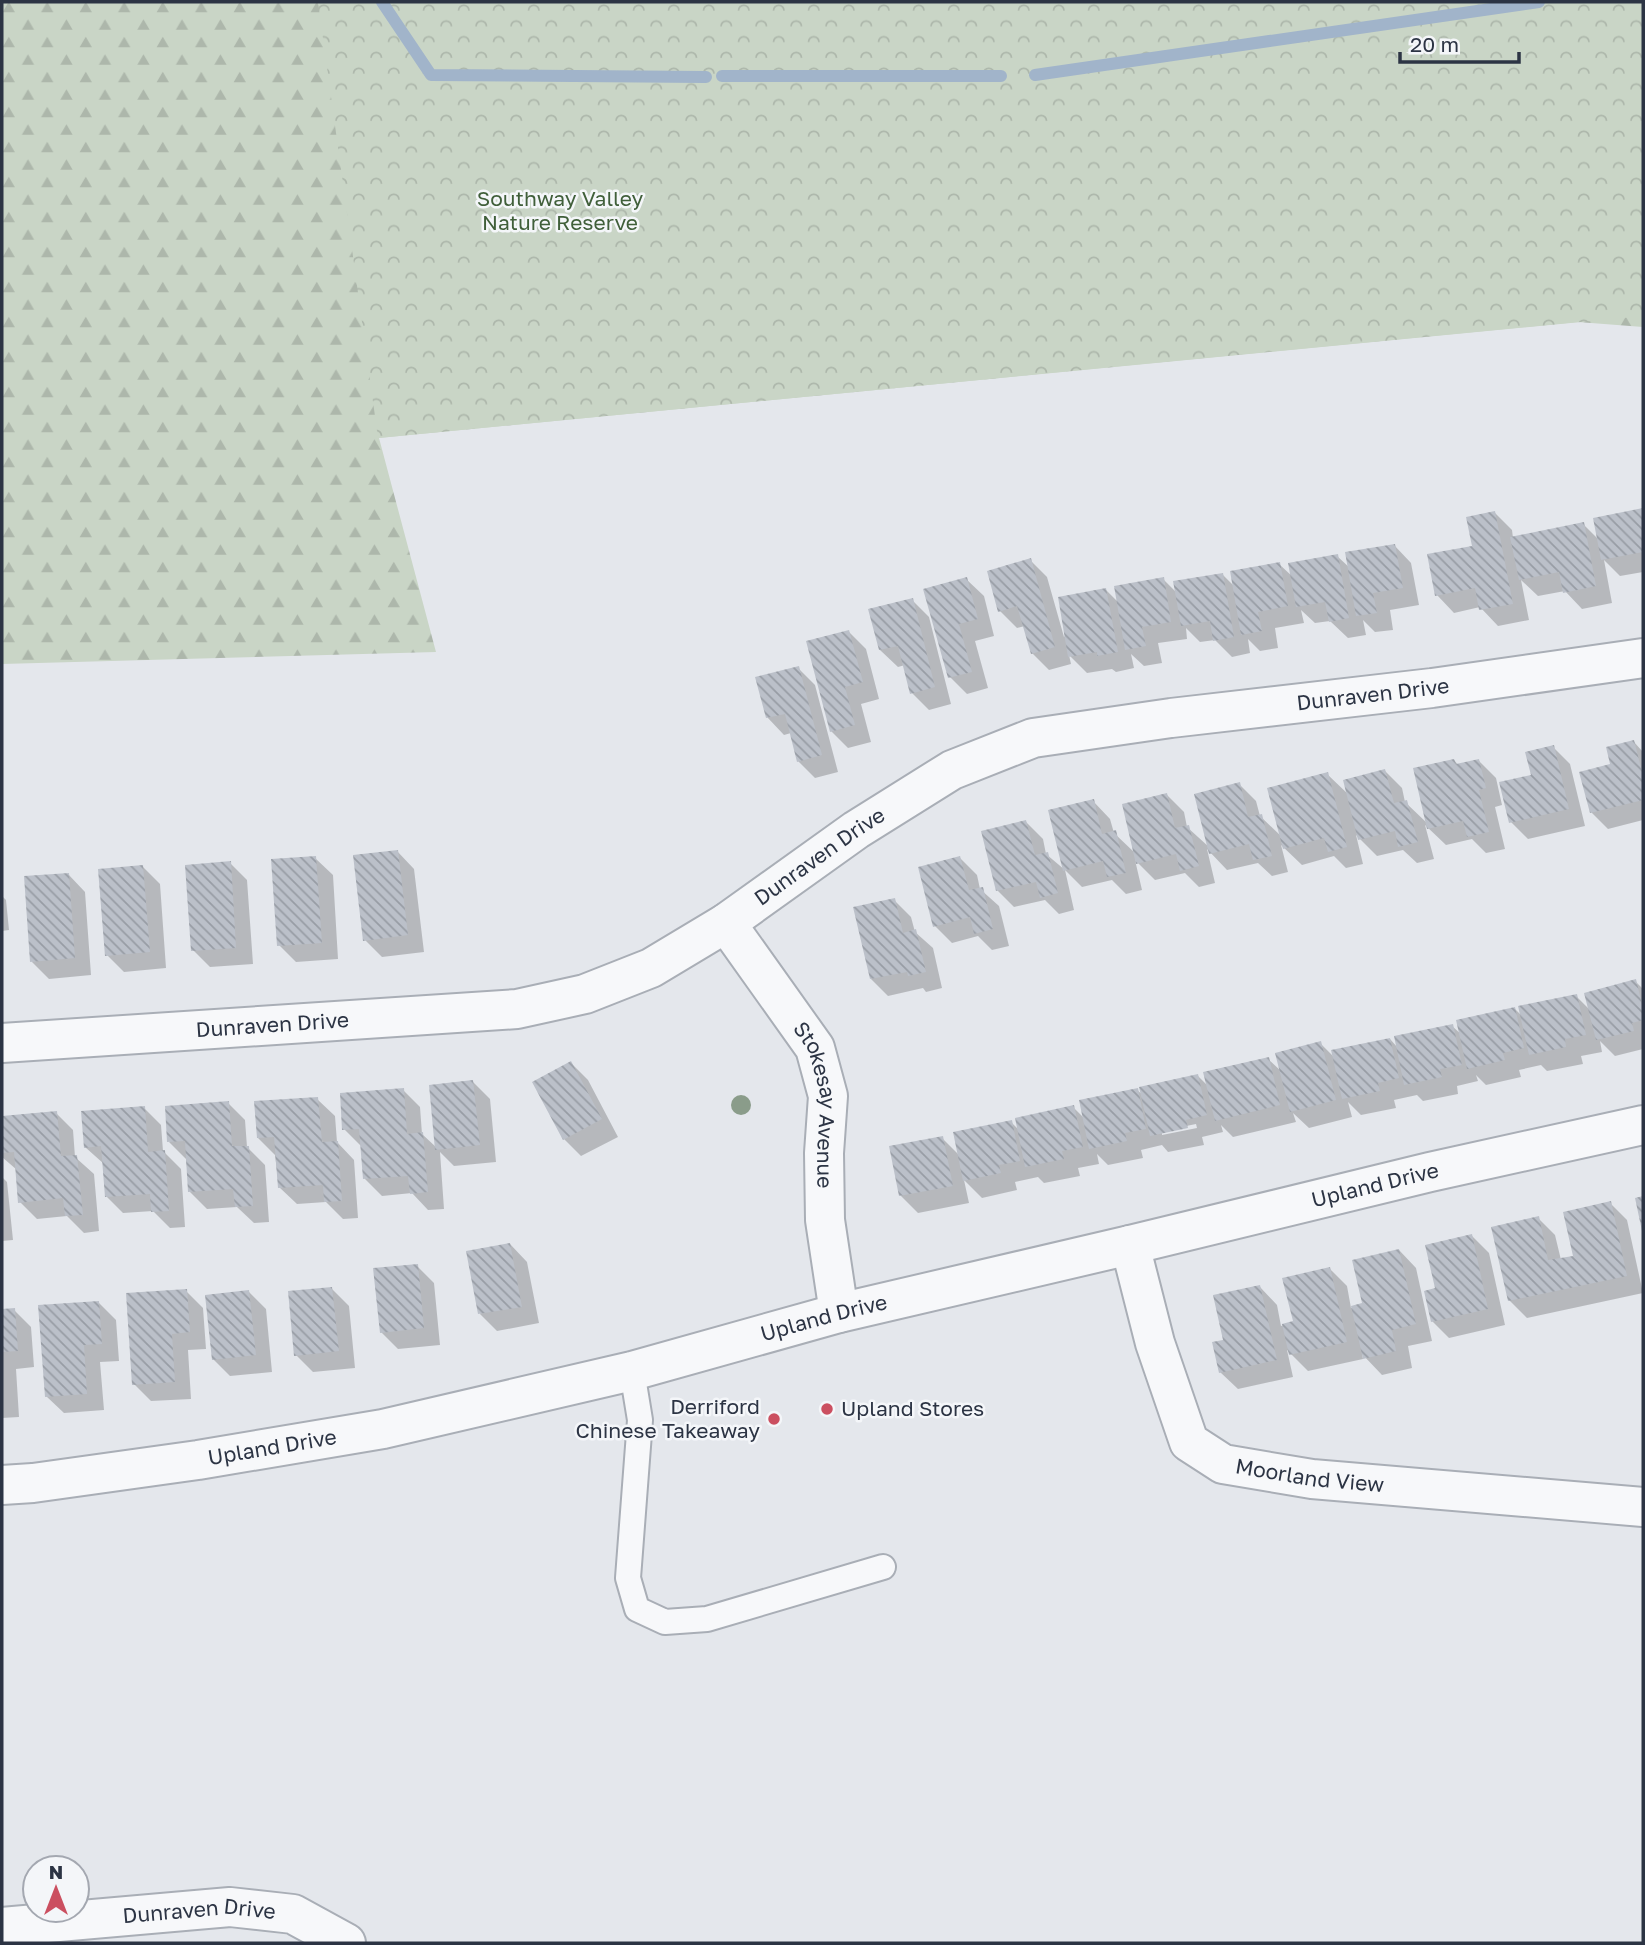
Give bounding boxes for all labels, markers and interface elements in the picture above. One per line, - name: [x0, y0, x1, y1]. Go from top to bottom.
- scale bar: [1400, 21, 1519, 65]
- text: 20 m: [1410, 31, 1459, 57]
- park label: Southway Valley Nature Reserve: [477, 185, 643, 235]
- street label: Dunraven Drive: [1295, 672, 1451, 715]
- street label: Dunraven Drive: [749, 801, 889, 911]
- street label: Dunraven Drive: [195, 1006, 350, 1042]
- street label: Stokesay Avenue: [788, 1016, 842, 1189]
- street label: Upland Drive: [1309, 1156, 1441, 1212]
- street label: Upland Drive: [757, 1288, 890, 1346]
- place label: Derriford Chinese Takeaway: [575, 1393, 760, 1443]
- place label: Upland Stores: [841, 1395, 984, 1421]
- marker: Upland Stores: [819, 1401, 835, 1417]
- marker: Derriford Chinese Takeaway: [766, 1411, 782, 1427]
- street label: Upland Drive: [206, 1423, 338, 1470]
- street label: Moorland View: [1234, 1452, 1385, 1497]
- north arrow: [21, 1854, 91, 1924]
- text: N: [49, 1860, 63, 1883]
- street label: Dunraven Drive: [122, 1892, 277, 1928]

